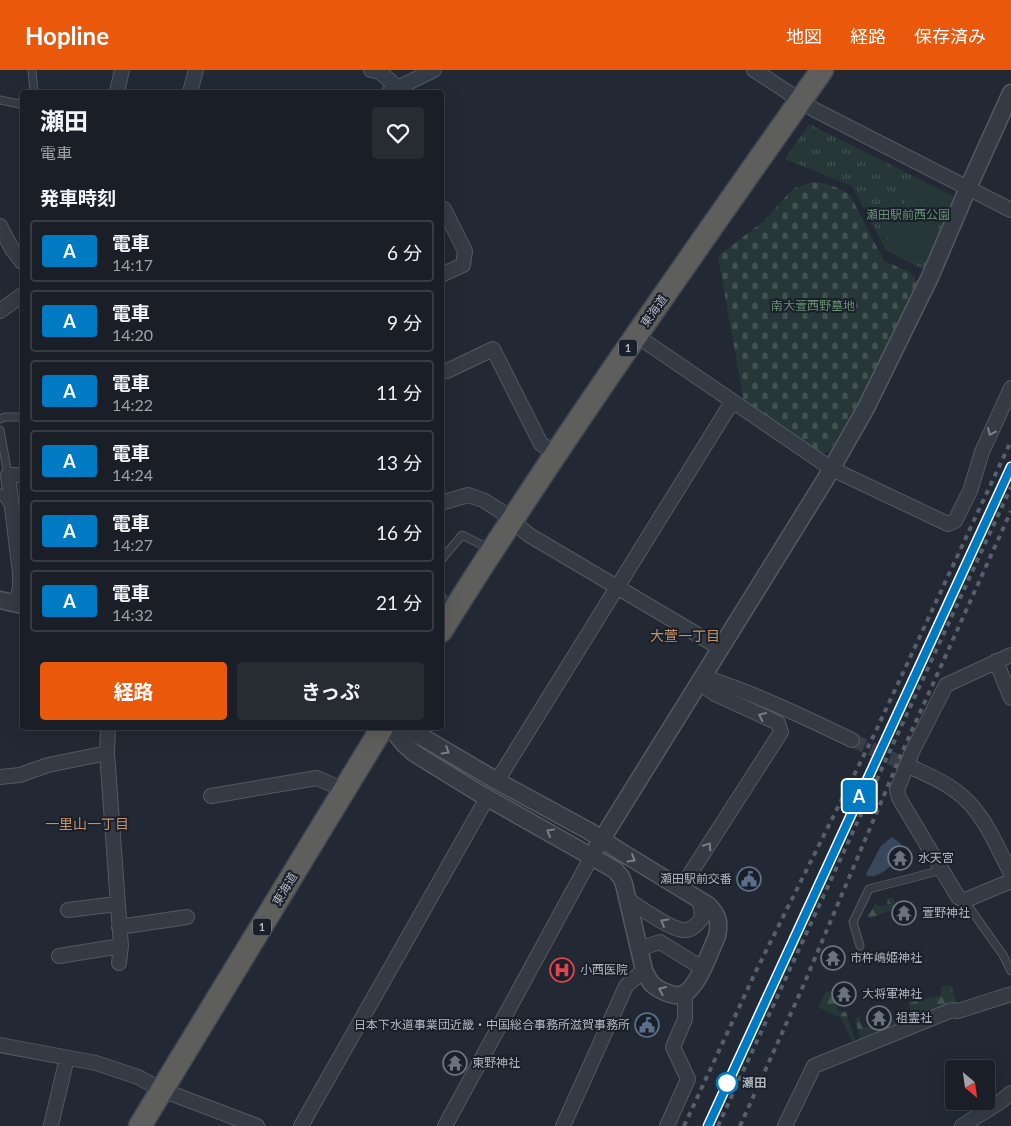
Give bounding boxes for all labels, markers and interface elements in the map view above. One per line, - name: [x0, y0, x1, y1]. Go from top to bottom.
- text: Hopline: [25, 21, 109, 50]
- text: 地図: [786, 25, 822, 47]
- text: 経路: [850, 25, 886, 47]
- text: 保存済み: [914, 25, 986, 47]
- text: 瀬田: [40, 106, 88, 135]
- button: heart: [372, 107, 424, 159]
- text: 電車: [40, 143, 72, 162]
- text: 発車時刻: [40, 186, 116, 209]
- park label: 瀬田駅前西公園: [866, 207, 950, 222]
- text: 電車: [112, 231, 150, 254]
- text: A: [63, 240, 76, 262]
- text: 6 分: [387, 241, 422, 264]
- text: 14:17: [112, 255, 153, 274]
- street label: 東海道: [637, 292, 670, 330]
- park label: 南大萱西野墓地: [771, 298, 855, 313]
- text: 電車: [112, 301, 150, 324]
- text: A: [63, 310, 76, 332]
- text: 9 分: [387, 311, 422, 334]
- text: 14:20: [112, 325, 153, 344]
- road number: 1: [619, 340, 637, 356]
- text: 電車: [112, 371, 150, 394]
- text: A: [63, 380, 76, 402]
- text: 11 分: [376, 381, 422, 404]
- text: 14:22: [112, 395, 153, 414]
- one-way arrow: [987, 427, 998, 436]
- text: 電車: [112, 441, 150, 464]
- text: A: [63, 450, 76, 472]
- text: 13 分: [376, 451, 422, 474]
- text: 14:24: [112, 465, 153, 484]
- text: 電車: [112, 511, 150, 534]
- text: A: [63, 520, 76, 542]
- text: 16 分: [376, 521, 422, 544]
- text: 14:27: [112, 535, 153, 554]
- text: 電車: [112, 581, 150, 604]
- text: A: [63, 590, 76, 612]
- text: 21 分: [376, 591, 422, 614]
- text: 14:32: [112, 605, 153, 624]
- district label: 大萱一丁目: [650, 627, 720, 644]
- button: 経路: [40, 662, 227, 720]
- button: きっぷ: [237, 662, 424, 720]
- one-way arrow: [758, 712, 767, 722]
- one-way arrow: [441, 745, 450, 754]
- line badge: A: [843, 780, 875, 812]
- text: A: [853, 785, 865, 807]
- district label: 一里山一丁目: [45, 815, 129, 832]
- one-way arrow: [546, 828, 555, 838]
- one-way arrow: [701, 843, 711, 852]
- temple icon: 水天宮: [887, 845, 913, 871]
- place label: 水天宮: [918, 850, 954, 865]
- one-way arrow: [627, 852, 636, 862]
- public building icon: 瀬田駅前交番: [736, 866, 762, 892]
- street label: 東海道: [269, 869, 300, 908]
- place label: 瀬田駅前交番: [660, 871, 732, 886]
- temple icon: 萱野神社: [891, 900, 917, 926]
- place label: 萱野神社: [922, 905, 970, 920]
- road number: 1: [253, 919, 271, 936]
- one-way arrow: [661, 919, 670, 929]
- temple icon: 市杵嶋姫神社: [820, 945, 846, 971]
- place label: 市杵嶋姫神社: [850, 950, 922, 965]
- hospital icon: 小西医院: [549, 957, 575, 983]
- place label: 小西医院: [580, 962, 628, 977]
- temple icon: 大将軍神社: [831, 981, 857, 1007]
- one-way arrow: [658, 986, 667, 997]
- place label: 大将軍神社: [862, 986, 922, 1001]
- temple icon: 祖霊社: [866, 1005, 892, 1031]
- place label: 祖霊社: [896, 1010, 932, 1025]
- public building icon: 日本下水道事業団近畿・中国総合事務所滋賀事務所: [634, 1012, 660, 1038]
- place label: 日本下水道事業団近畿・中国総合事務所滋賀事務所: [354, 1017, 630, 1032]
- temple icon: 東野神社: [442, 1050, 468, 1076]
- place label: 東野神社: [472, 1055, 520, 1070]
- north arrow: [945, 1060, 995, 1110]
- map controls: [945, 1060, 995, 1110]
- marker: 瀬田: [716, 1072, 738, 1094]
- place label: 瀬田: [742, 1075, 766, 1090]

